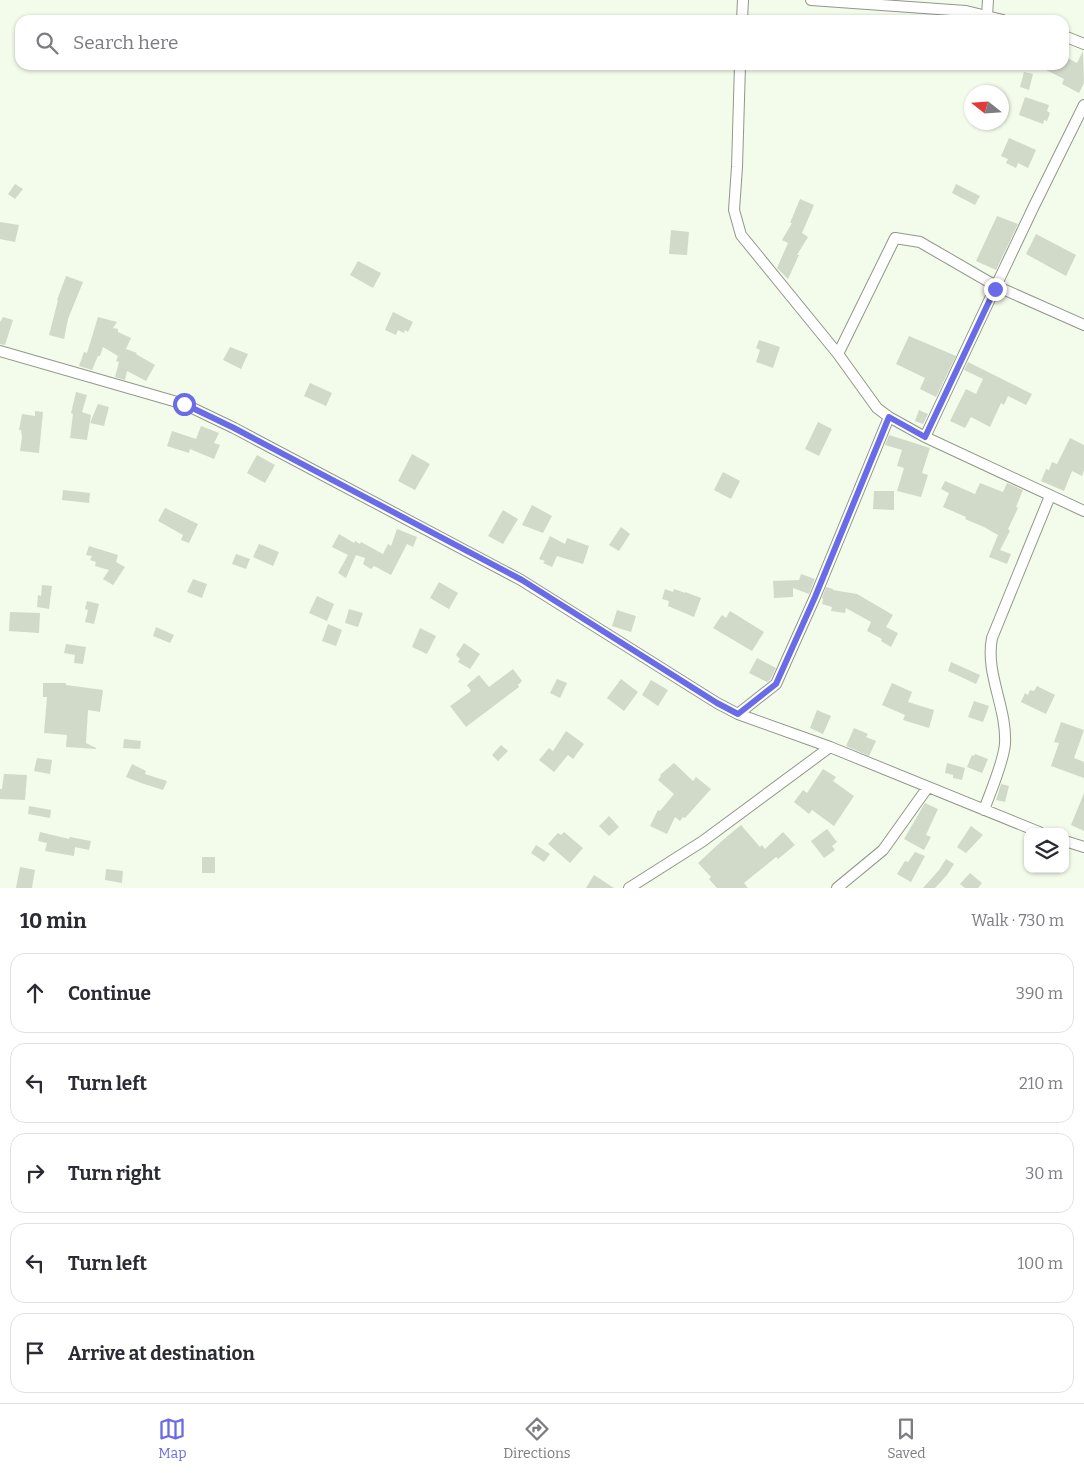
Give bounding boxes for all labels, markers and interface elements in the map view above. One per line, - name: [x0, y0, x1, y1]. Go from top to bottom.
- search box: [15, 15, 1069, 70]
- icon: search: [33, 29, 61, 57]
- text: Search here: [73, 31, 178, 54]
- north arrow: [964, 85, 1009, 130]
- route end: [984, 278, 1007, 301]
- route start: [173, 393, 196, 416]
- map controls: [1024, 828, 1069, 873]
- button: layers: [1024, 828, 1069, 873]
- text: 10 min: [20, 908, 86, 934]
- text: Walk · 730 m: [971, 911, 1064, 930]
- icon: ahead: [21, 979, 49, 1007]
- text: Continue: [68, 982, 151, 1005]
- text: 390 m: [1016, 984, 1063, 1003]
- icon: left: [21, 1069, 49, 1097]
- text: Turn left: [68, 1072, 147, 1095]
- text: 210 m: [1019, 1074, 1063, 1093]
- icon: right: [21, 1159, 49, 1187]
- text: Turn right: [68, 1162, 161, 1185]
- text: 30 m: [1025, 1164, 1063, 1183]
- icon: left: [21, 1249, 49, 1277]
- text: Turn left: [68, 1252, 147, 1275]
- text: 100 m: [1018, 1254, 1063, 1273]
- icon: arrive: [21, 1339, 49, 1367]
- text: Arrive at destination: [68, 1342, 255, 1365]
- tab: Map: [158, 1415, 187, 1462]
- tab: Directions: [503, 1415, 571, 1462]
- tab: Saved: [887, 1415, 926, 1462]

